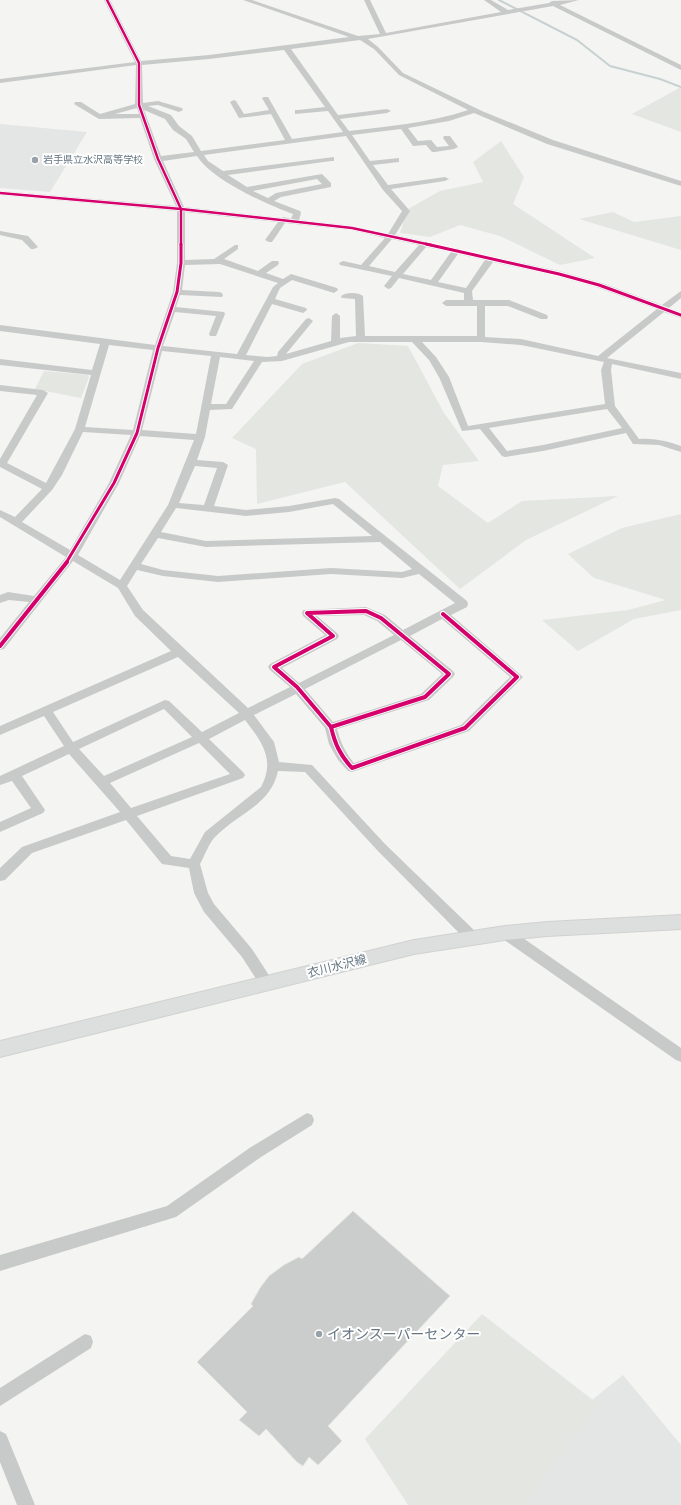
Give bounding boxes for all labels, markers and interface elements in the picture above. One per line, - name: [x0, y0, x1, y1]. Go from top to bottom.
- place label: 岩手県立水沢高等学校: [43, 154, 143, 166]
- marker: 岩手県立水沢高等学校: [30, 155, 40, 165]
- street label: 衣川水沢線: [306, 952, 368, 980]
- place label: イオンスーパーセンター: [327, 1326, 481, 1343]
- marker: イオンスーパーセンター: [314, 1329, 324, 1339]

